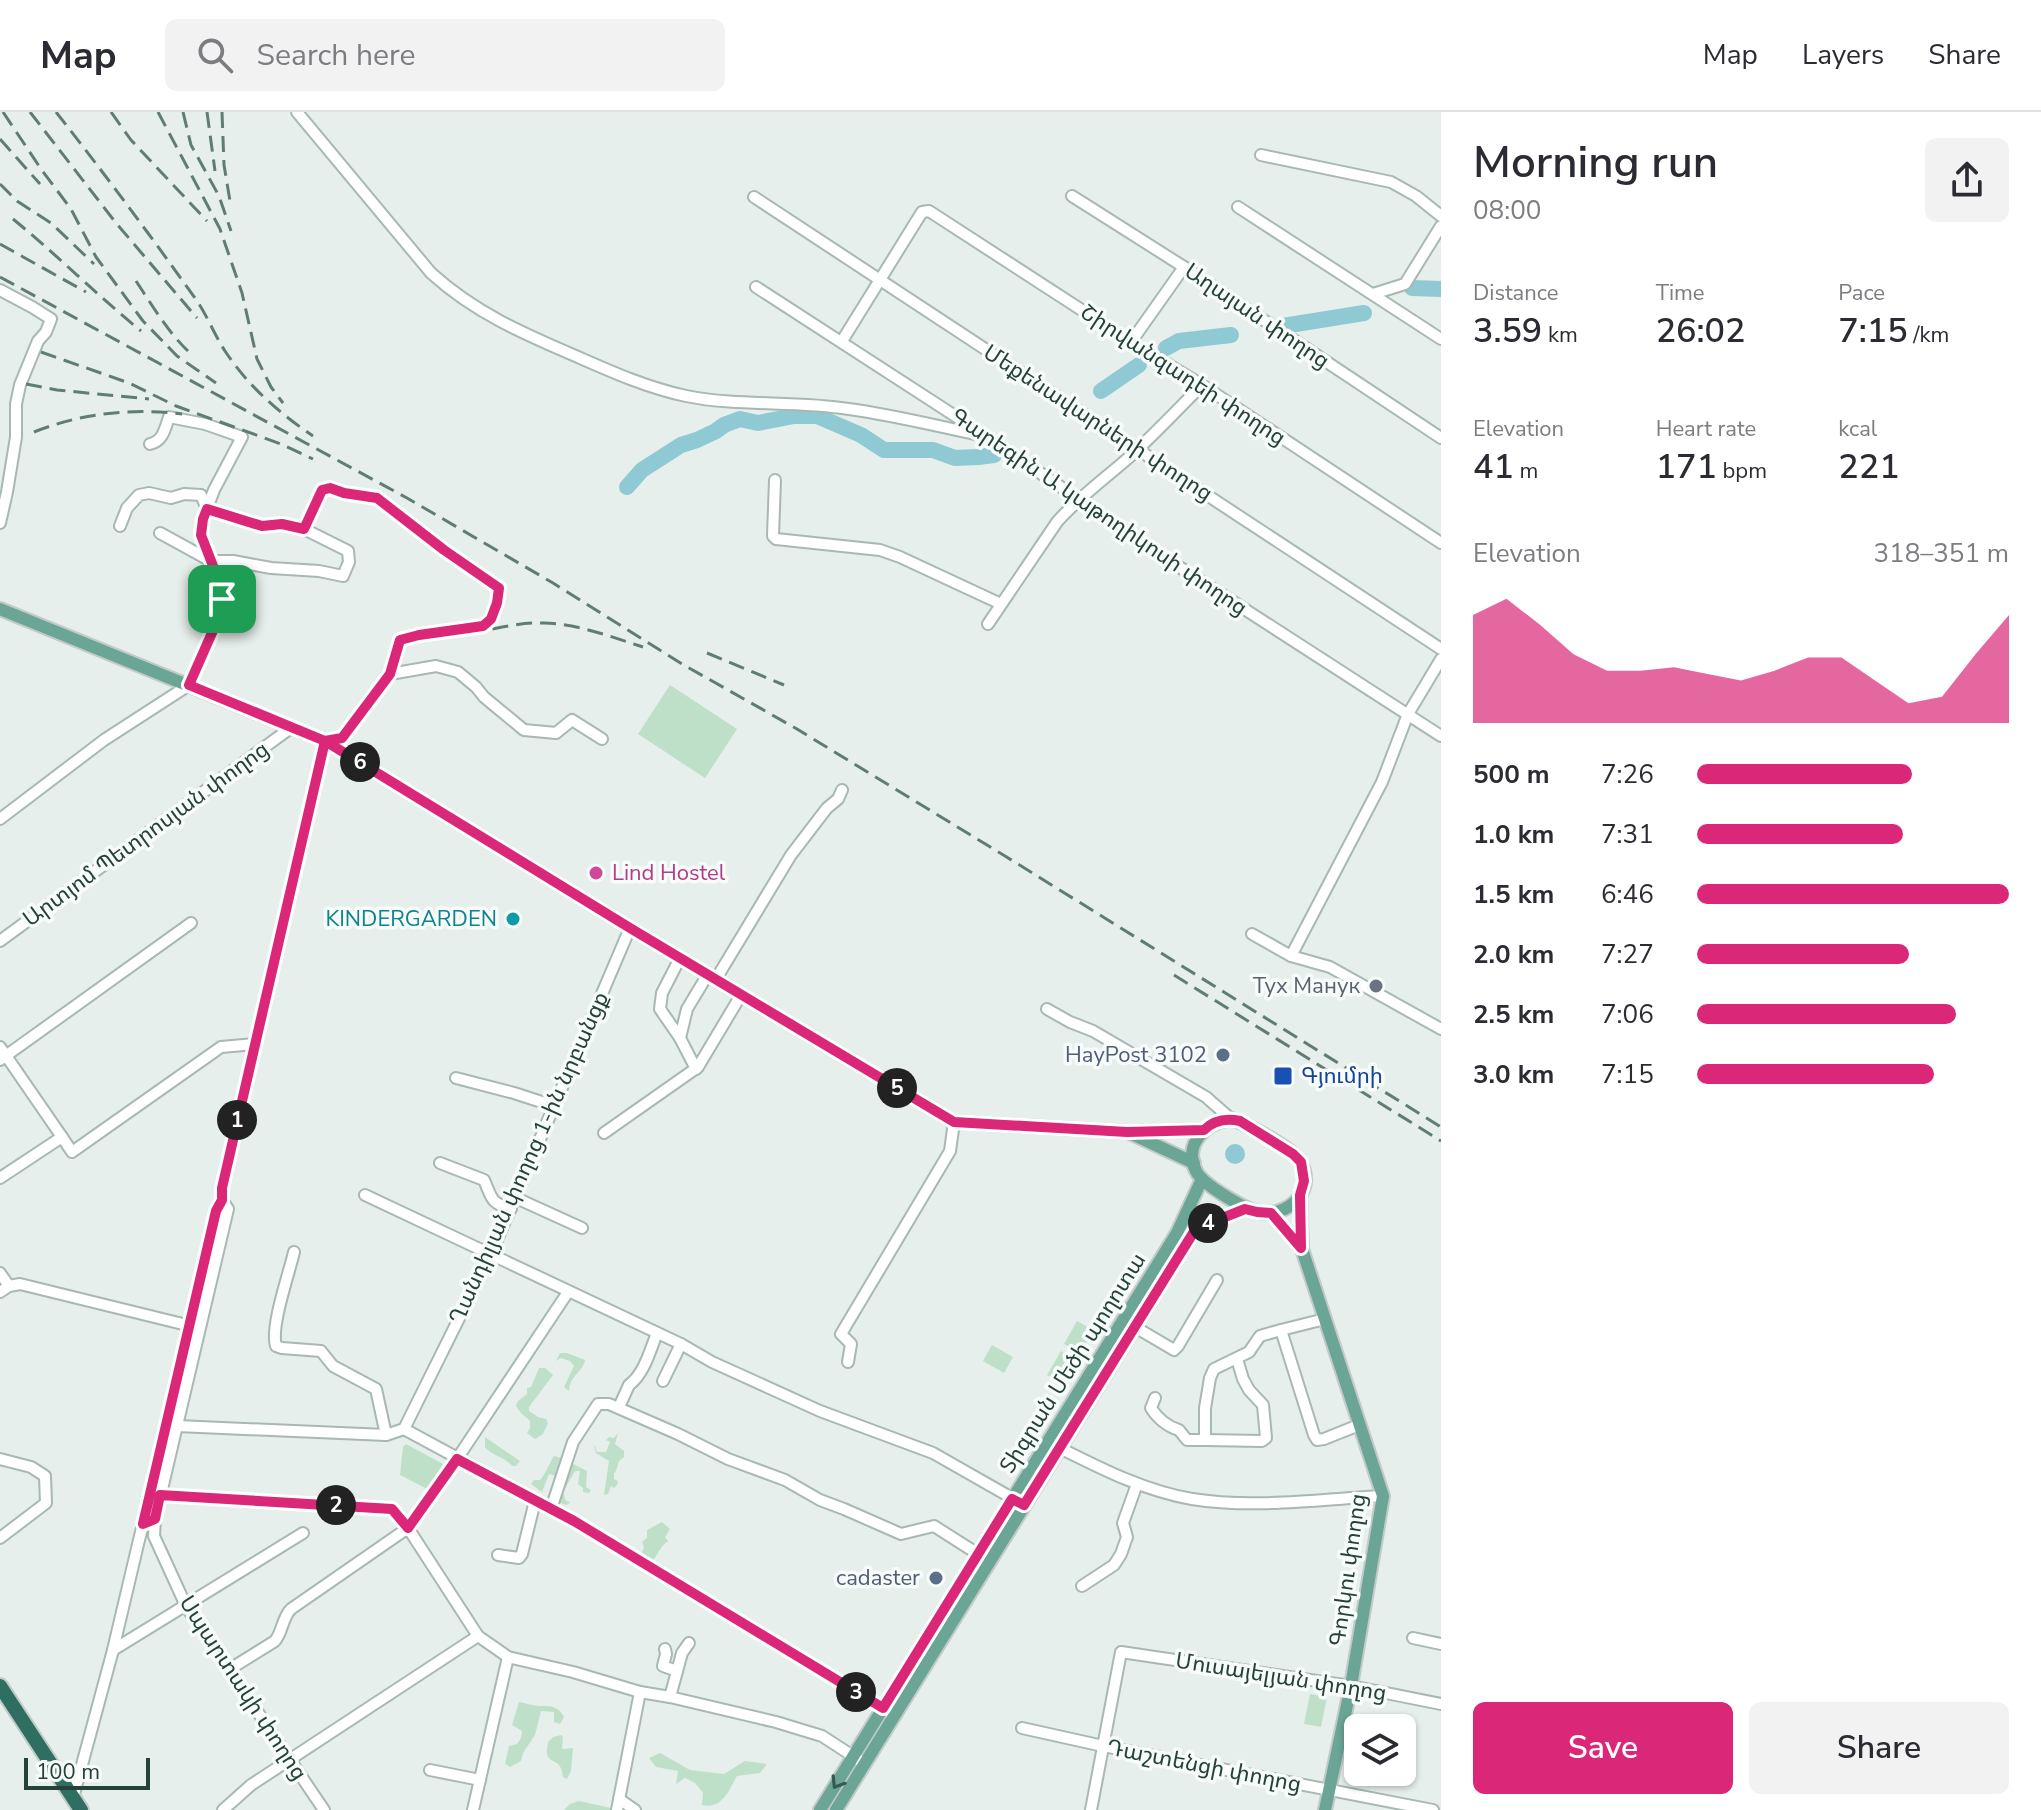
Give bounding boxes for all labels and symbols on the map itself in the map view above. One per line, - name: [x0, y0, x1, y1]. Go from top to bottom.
- street label: Աղայան փողոց: [1178, 256, 1336, 376]
- street label: Շիրվանզադեի փողոց: [1074, 297, 1292, 453]
- street label: Մեքենավարների փողոց: [978, 337, 1218, 509]
- street label: Գարեգին Ա կաթողիկոսի փողոց: [945, 401, 1253, 623]
- pin: [188, 565, 256, 633]
- street label: Արտյոմ Պետրոսյան փողոց: [17, 734, 275, 934]
- pin: 6: [340, 742, 380, 782]
- place label: Lind Hostel: [612, 858, 726, 888]
- marker: Lind Hostel: [587, 864, 605, 882]
- place label: KINDERGARDEN: [325, 904, 497, 934]
- marker: KINDERGARDEN: [504, 910, 522, 928]
- place label: Тух Манук: [1253, 971, 1360, 1001]
- marker: Тух Манук: [1367, 977, 1385, 995]
- street label: Ղանդիլյան փողոց 1-ին նրբանցք: [442, 987, 616, 1329]
- place label: HayPost 3102: [1065, 1040, 1207, 1070]
- marker: HayPost 3102: [1214, 1046, 1232, 1064]
- place label: Գյումրի: [1301, 1061, 1383, 1091]
- marker: Գյումրի: [1272, 1065, 1294, 1087]
- pin: 5: [877, 1068, 917, 1108]
- pin: 1: [217, 1100, 257, 1140]
- pin: 4: [1188, 1203, 1228, 1243]
- street label: Տիգրան Մեծի պողոտա: [993, 1247, 1153, 1479]
- pin: 2: [316, 1485, 356, 1525]
- street label: Գորկու փողոց: [1322, 1492, 1374, 1648]
- place label: cadaster: [836, 1563, 920, 1593]
- marker: cadaster: [927, 1569, 945, 1587]
- street label: Սպարտակի փողոց: [172, 1590, 314, 1786]
- street label: Մուսայելյան փողոց: [1173, 1646, 1389, 1708]
- pin: 3: [836, 1672, 876, 1712]
- street label: Դաշտենցի փողոց: [1104, 1732, 1304, 1800]
- scale bar: [24, 1754, 150, 1790]
- one-way arrow: [831, 1774, 846, 1789]

